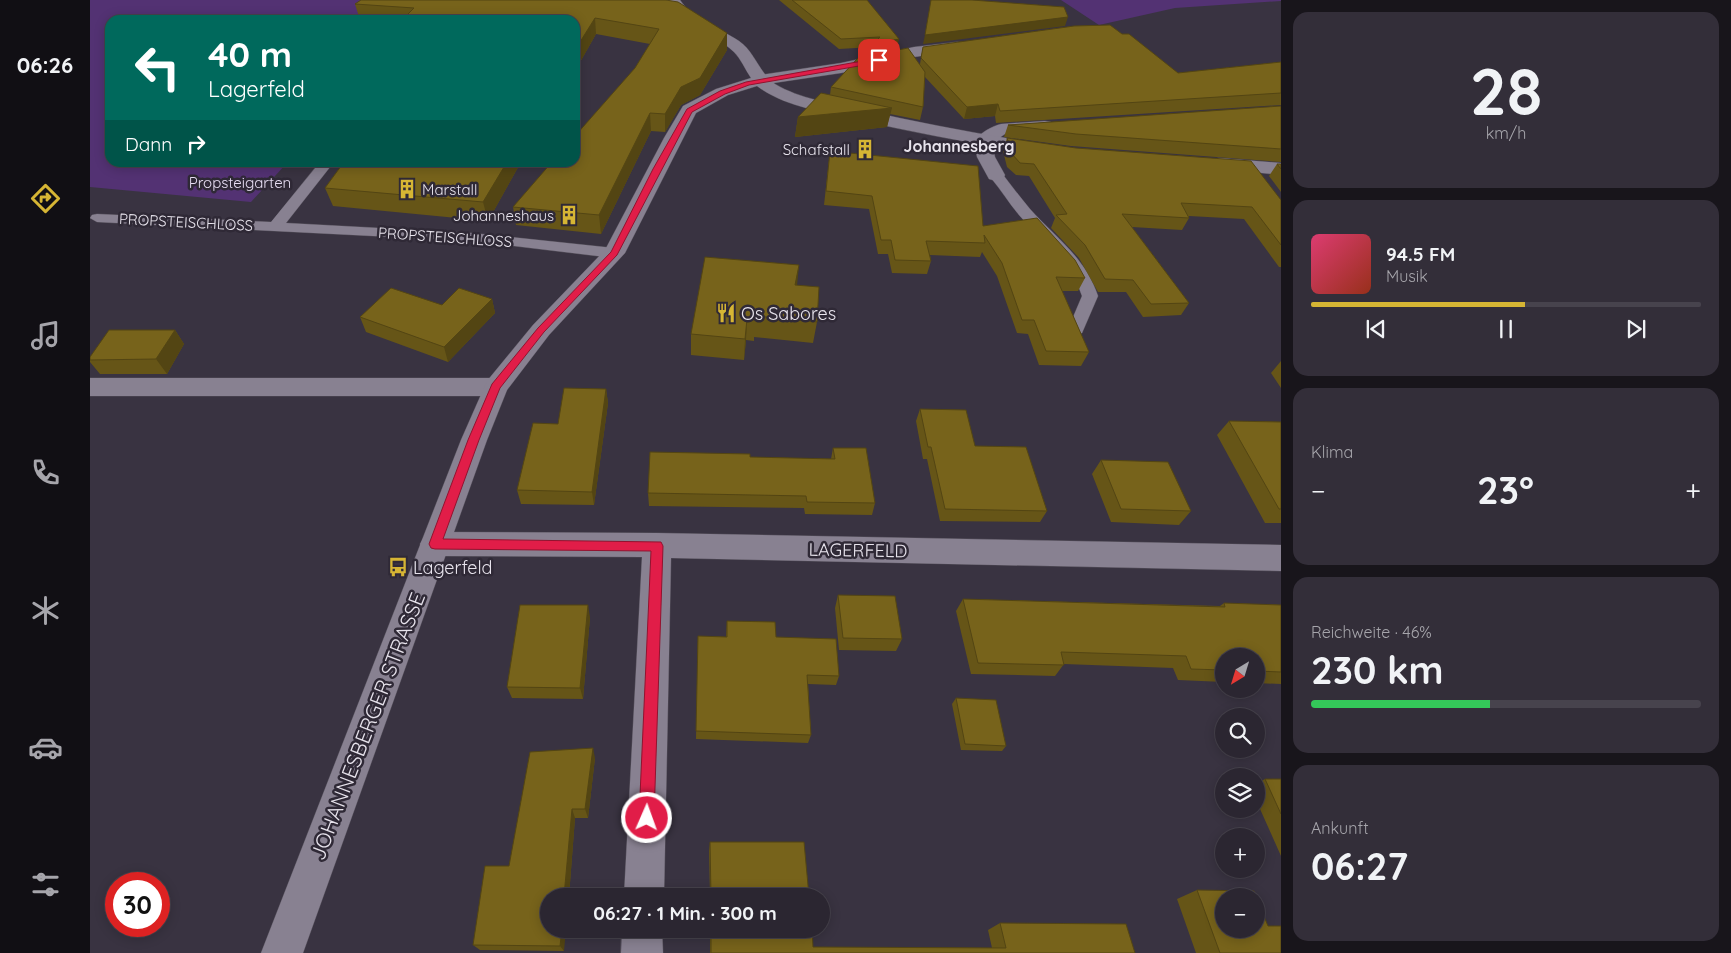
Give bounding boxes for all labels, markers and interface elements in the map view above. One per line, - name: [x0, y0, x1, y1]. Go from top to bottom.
- text: 40 m: [208, 32, 292, 76]
- icon: left: [125, 35, 190, 100]
- pin: [858, 39, 900, 81]
- icon: arrive: [865, 46, 893, 74]
- text: 28: [1470, 50, 1542, 131]
- text: 06:26: [17, 51, 73, 79]
- text: Lagerfeld: [208, 75, 305, 103]
- text: km/h: [1486, 123, 1526, 143]
- icon: right: [182, 130, 210, 158]
- text: Dann: [125, 132, 172, 156]
- district label: Johannesberg: [904, 136, 1014, 156]
- building icon: Schafstall: [854, 138, 876, 160]
- place label: Schafstall: [783, 140, 850, 159]
- park label: Propsteigarten: [189, 173, 291, 192]
- building icon: Marstall: [396, 178, 418, 200]
- place label: Marstall: [422, 180, 477, 199]
- icon: directions: [28, 181, 63, 216]
- building icon: Johanneshaus: [558, 204, 580, 226]
- place label: Johanneshaus: [453, 206, 554, 225]
- street label: PROPSTEISCHLOSS: [118, 209, 254, 235]
- street label: PROPSTEISCHLOSS: [377, 223, 513, 251]
- text: 94.5 FM: [1386, 242, 1455, 266]
- text: Musik: [1386, 266, 1428, 286]
- restaurant icon: Os Sabores: [715, 302, 737, 324]
- place label: Os Sabores: [741, 302, 836, 325]
- icon: previous: [1362, 315, 1390, 343]
- icon: pause: [1492, 315, 1520, 343]
- icon: next: [1622, 315, 1650, 343]
- icon: music: [28, 318, 63, 353]
- text: Klima: [1311, 442, 1353, 462]
- icon: phone: [28, 455, 63, 490]
- text: 23°: [1477, 466, 1534, 514]
- text: −: [1311, 473, 1326, 508]
- text: +: [1685, 473, 1701, 508]
- street label: LAGERFELD: [808, 538, 908, 562]
- bus stop icon: Lagerfeld: [387, 556, 409, 578]
- place label: Lagerfeld: [413, 556, 492, 579]
- street label: JOHANNESBERGER STRASSE: [304, 589, 430, 863]
- icon: climate: [28, 593, 63, 628]
- text: Reichweite · 46%: [1311, 622, 1432, 642]
- text: 230 km: [1311, 646, 1444, 694]
- north arrow: [1215, 648, 1265, 698]
- map controls: [1215, 648, 1265, 938]
- button: search: [1215, 708, 1265, 758]
- icon: car: [28, 730, 63, 765]
- button: layers: [1215, 768, 1265, 818]
- position arrow: [620, 791, 672, 843]
- text: Ankunft: [1311, 818, 1369, 838]
- button: +: [1215, 828, 1265, 878]
- text: 06:27: [1311, 842, 1408, 890]
- icon: filters: [28, 867, 63, 902]
- speed limit sign: 30: [105, 872, 170, 937]
- button: −: [1215, 888, 1265, 938]
- text: 06:27 · 1 Min. · 300 m: [593, 901, 777, 925]

